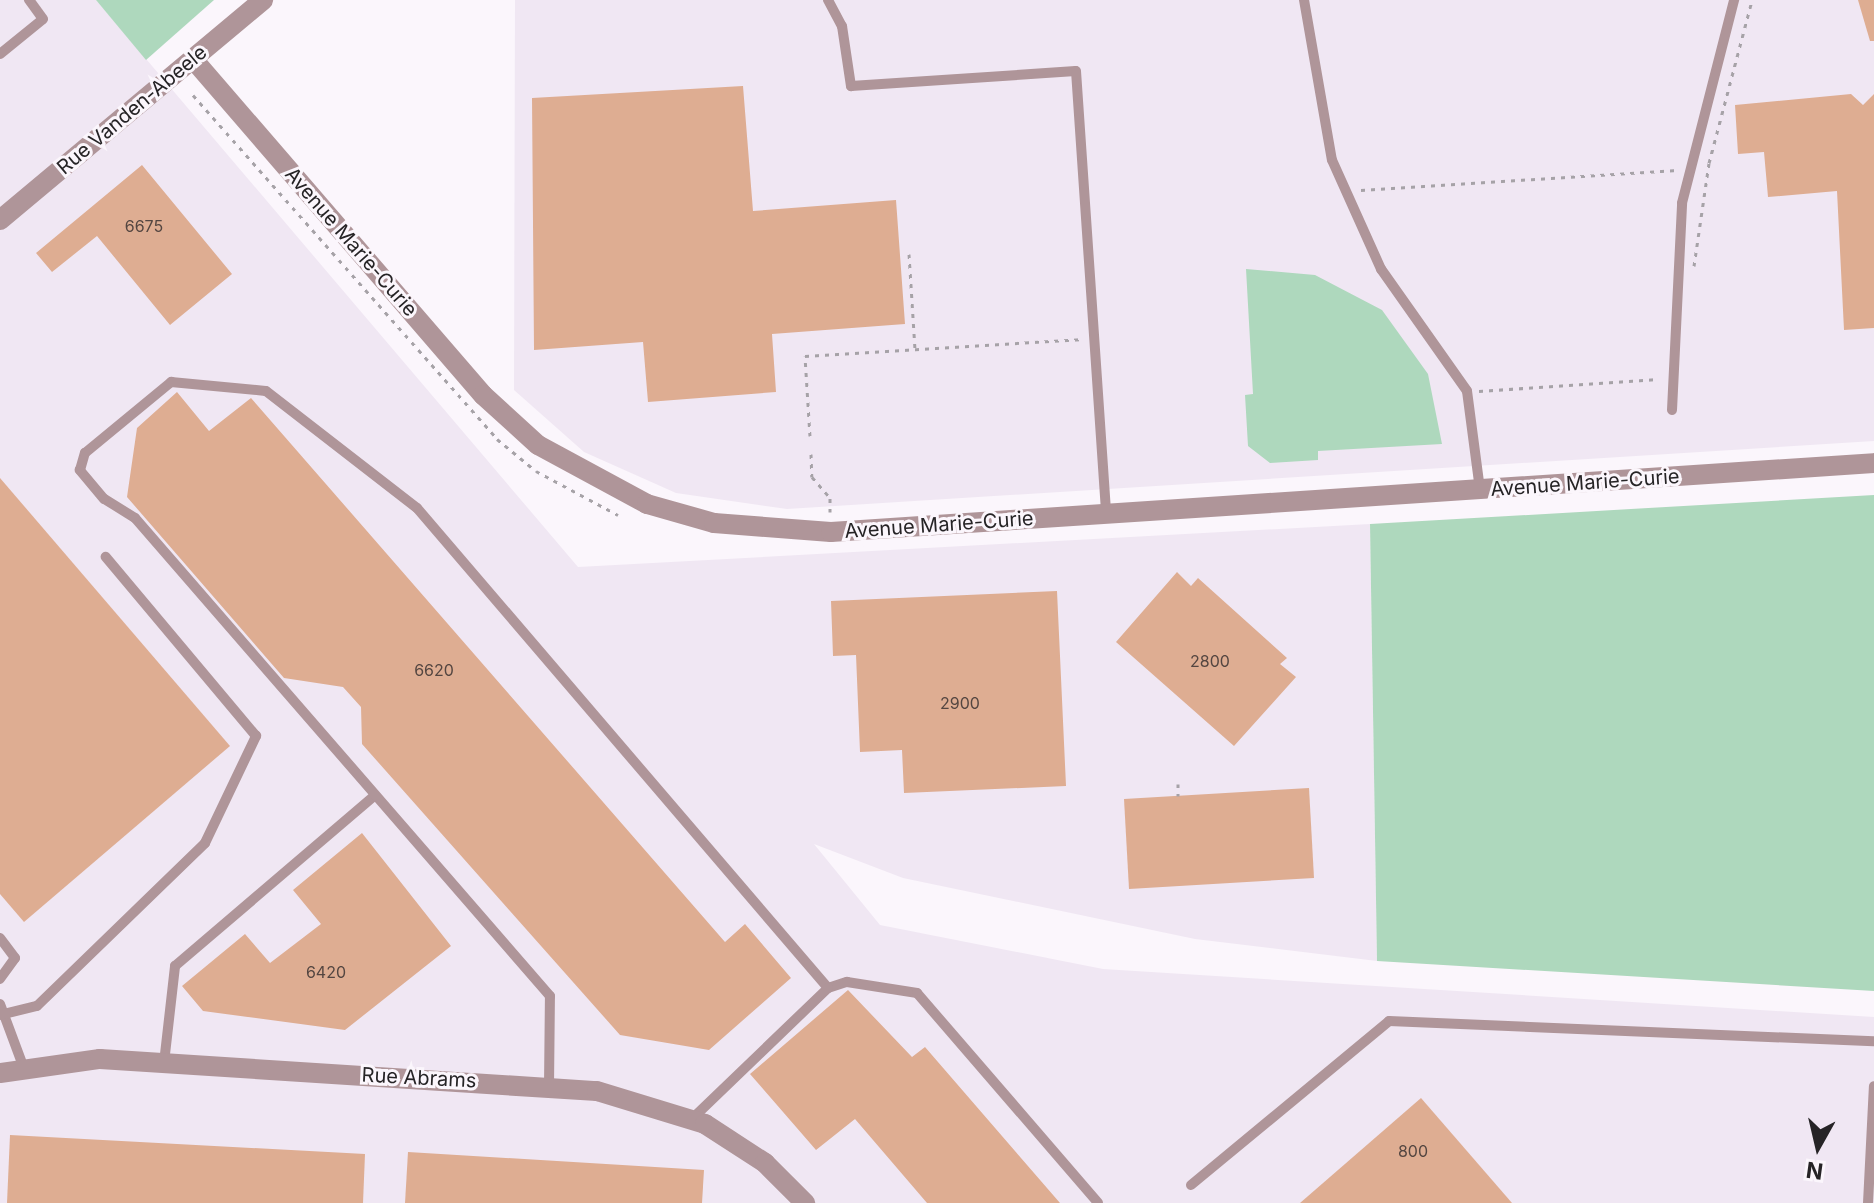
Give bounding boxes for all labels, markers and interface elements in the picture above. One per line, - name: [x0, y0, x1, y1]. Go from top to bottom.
- street label: Rue Vanden-Abeele: [52, 40, 212, 180]
- street label: Avenue Marie-Curie: [280, 163, 422, 321]
- house number: 6675: [125, 216, 163, 236]
- street label: Avenue Marie-Curie: [1490, 464, 1680, 502]
- street label: Avenue Marie-Curie: [844, 506, 1034, 544]
- house number: 2800: [1190, 651, 1230, 671]
- house number: 6620: [414, 660, 454, 680]
- house number: 2900: [940, 693, 980, 713]
- house number: 6420: [306, 962, 346, 982]
- street label: Rue Abrams: [361, 1063, 477, 1093]
- north arrow: [1778, 1107, 1858, 1187]
- house number: 800: [1398, 1141, 1428, 1161]
- text: N: [1805, 1157, 1825, 1185]

